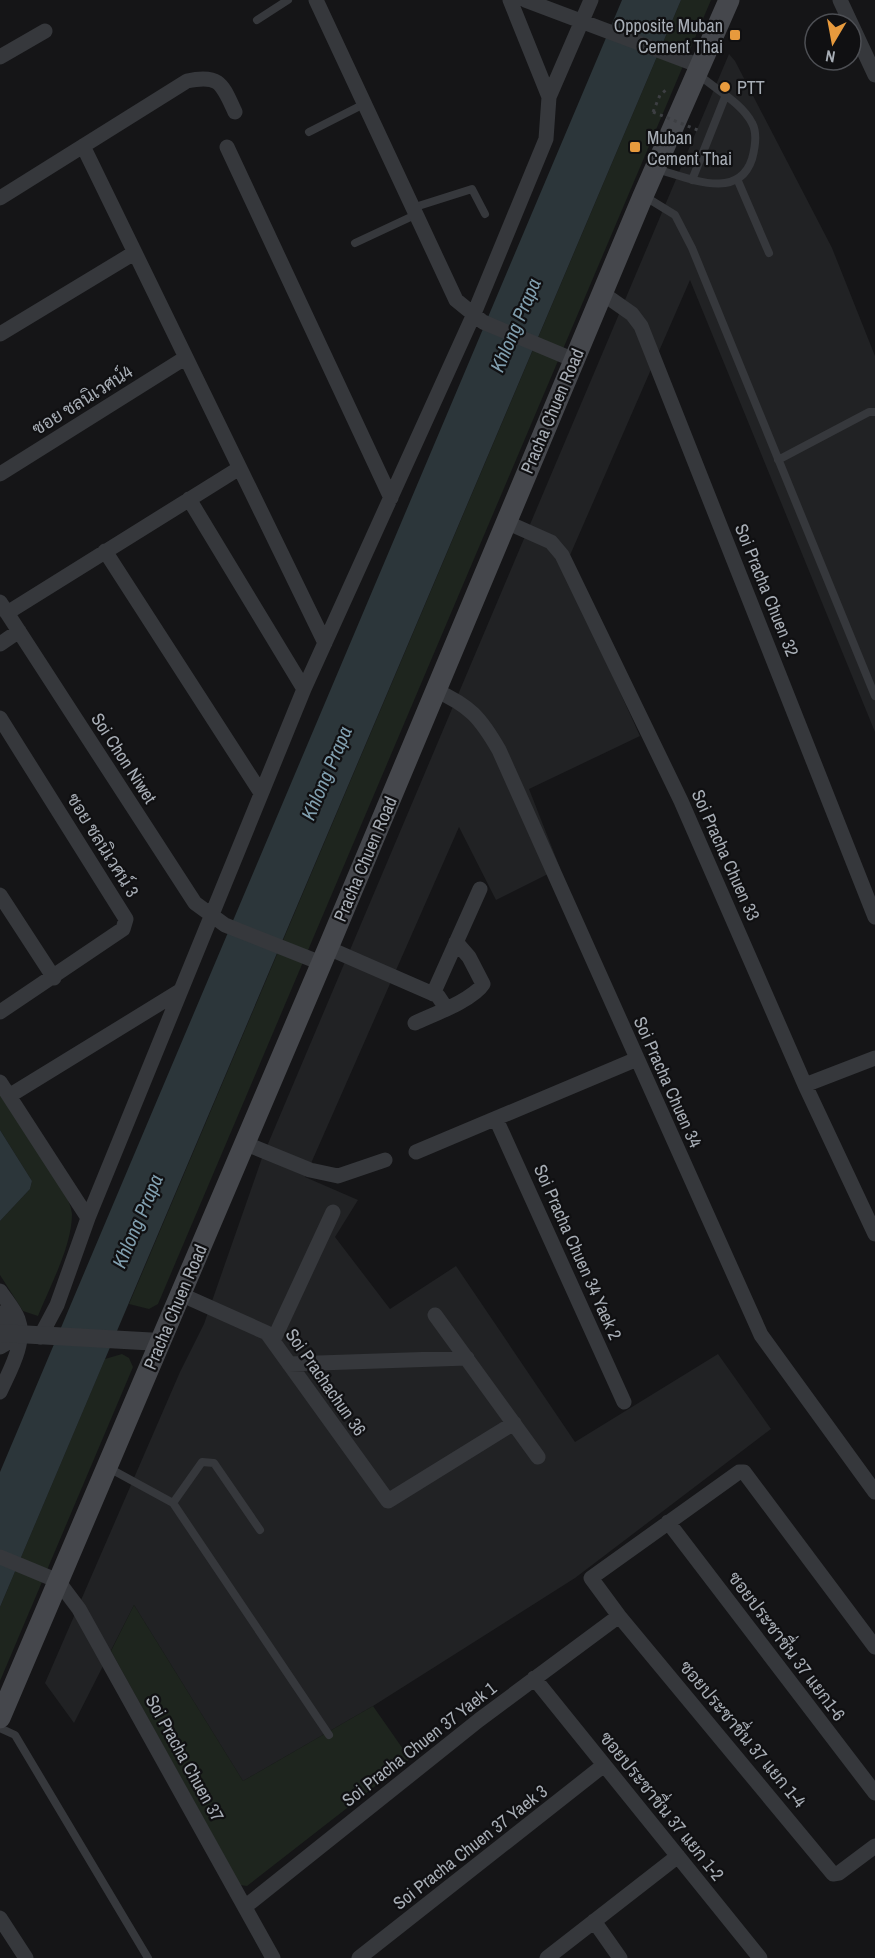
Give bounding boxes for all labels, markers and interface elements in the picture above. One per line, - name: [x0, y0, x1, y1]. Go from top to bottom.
- north arrow: [803, 12, 863, 72]
- place label: Opposite Muban Cement Thai: [614, 13, 723, 59]
- marker: Opposite Muban Cement Thai: [728, 28, 742, 42]
- text: N: [824, 45, 837, 68]
- place label: PTT: [737, 75, 765, 100]
- marker: PTT: [718, 80, 732, 94]
- place label: Muban Cement Thai: [647, 125, 732, 171]
- marker: Muban Cement Thai: [628, 140, 642, 154]
- water label: Khlong Prapa: [483, 274, 547, 376]
- street label: Pracha Chuen Road: [514, 345, 590, 477]
- street label: ซอย ชลนิเวศน์4: [27, 359, 137, 441]
- street label: Soi Pracha Chuen 32: [729, 520, 805, 660]
- street label: Soi Chon Niwet: [85, 708, 163, 808]
- water label: Khlong Prapa: [294, 722, 358, 824]
- street label: Soi Pracha Chuen 33: [686, 785, 766, 925]
- street label: ซอย ชลนิเวศน์ 3: [61, 788, 145, 902]
- street label: Pracha Chuen Road: [327, 793, 403, 925]
- street label: Soi Pracha Chuen 34: [628, 1012, 708, 1152]
- street label: Soi Pracha Chuen 34 Yaek 2: [528, 1160, 628, 1344]
- water label: Khlong Prapa: [105, 1170, 169, 1272]
- street label: Pracha Chuen Road: [137, 1241, 213, 1373]
- street label: Soi Prachachun 36: [280, 1323, 372, 1441]
- street label: ซอยประชาชื่น 37 แยก1-6: [723, 1564, 854, 1726]
- street label: ซอยประชาชื่น 37 แยก 1-4: [674, 1653, 814, 1813]
- street label: Soi Pracha Chuen 37 Yaek 1: [336, 1675, 502, 1812]
- street label: Soi Pracha Chuen 37: [140, 1690, 230, 1826]
- street label: ซอยประชาชื่น 37 แยก 1-2: [594, 1724, 732, 1886]
- street label: Soi Pracha Chuen 37 Yaek 3: [387, 1779, 553, 1915]

